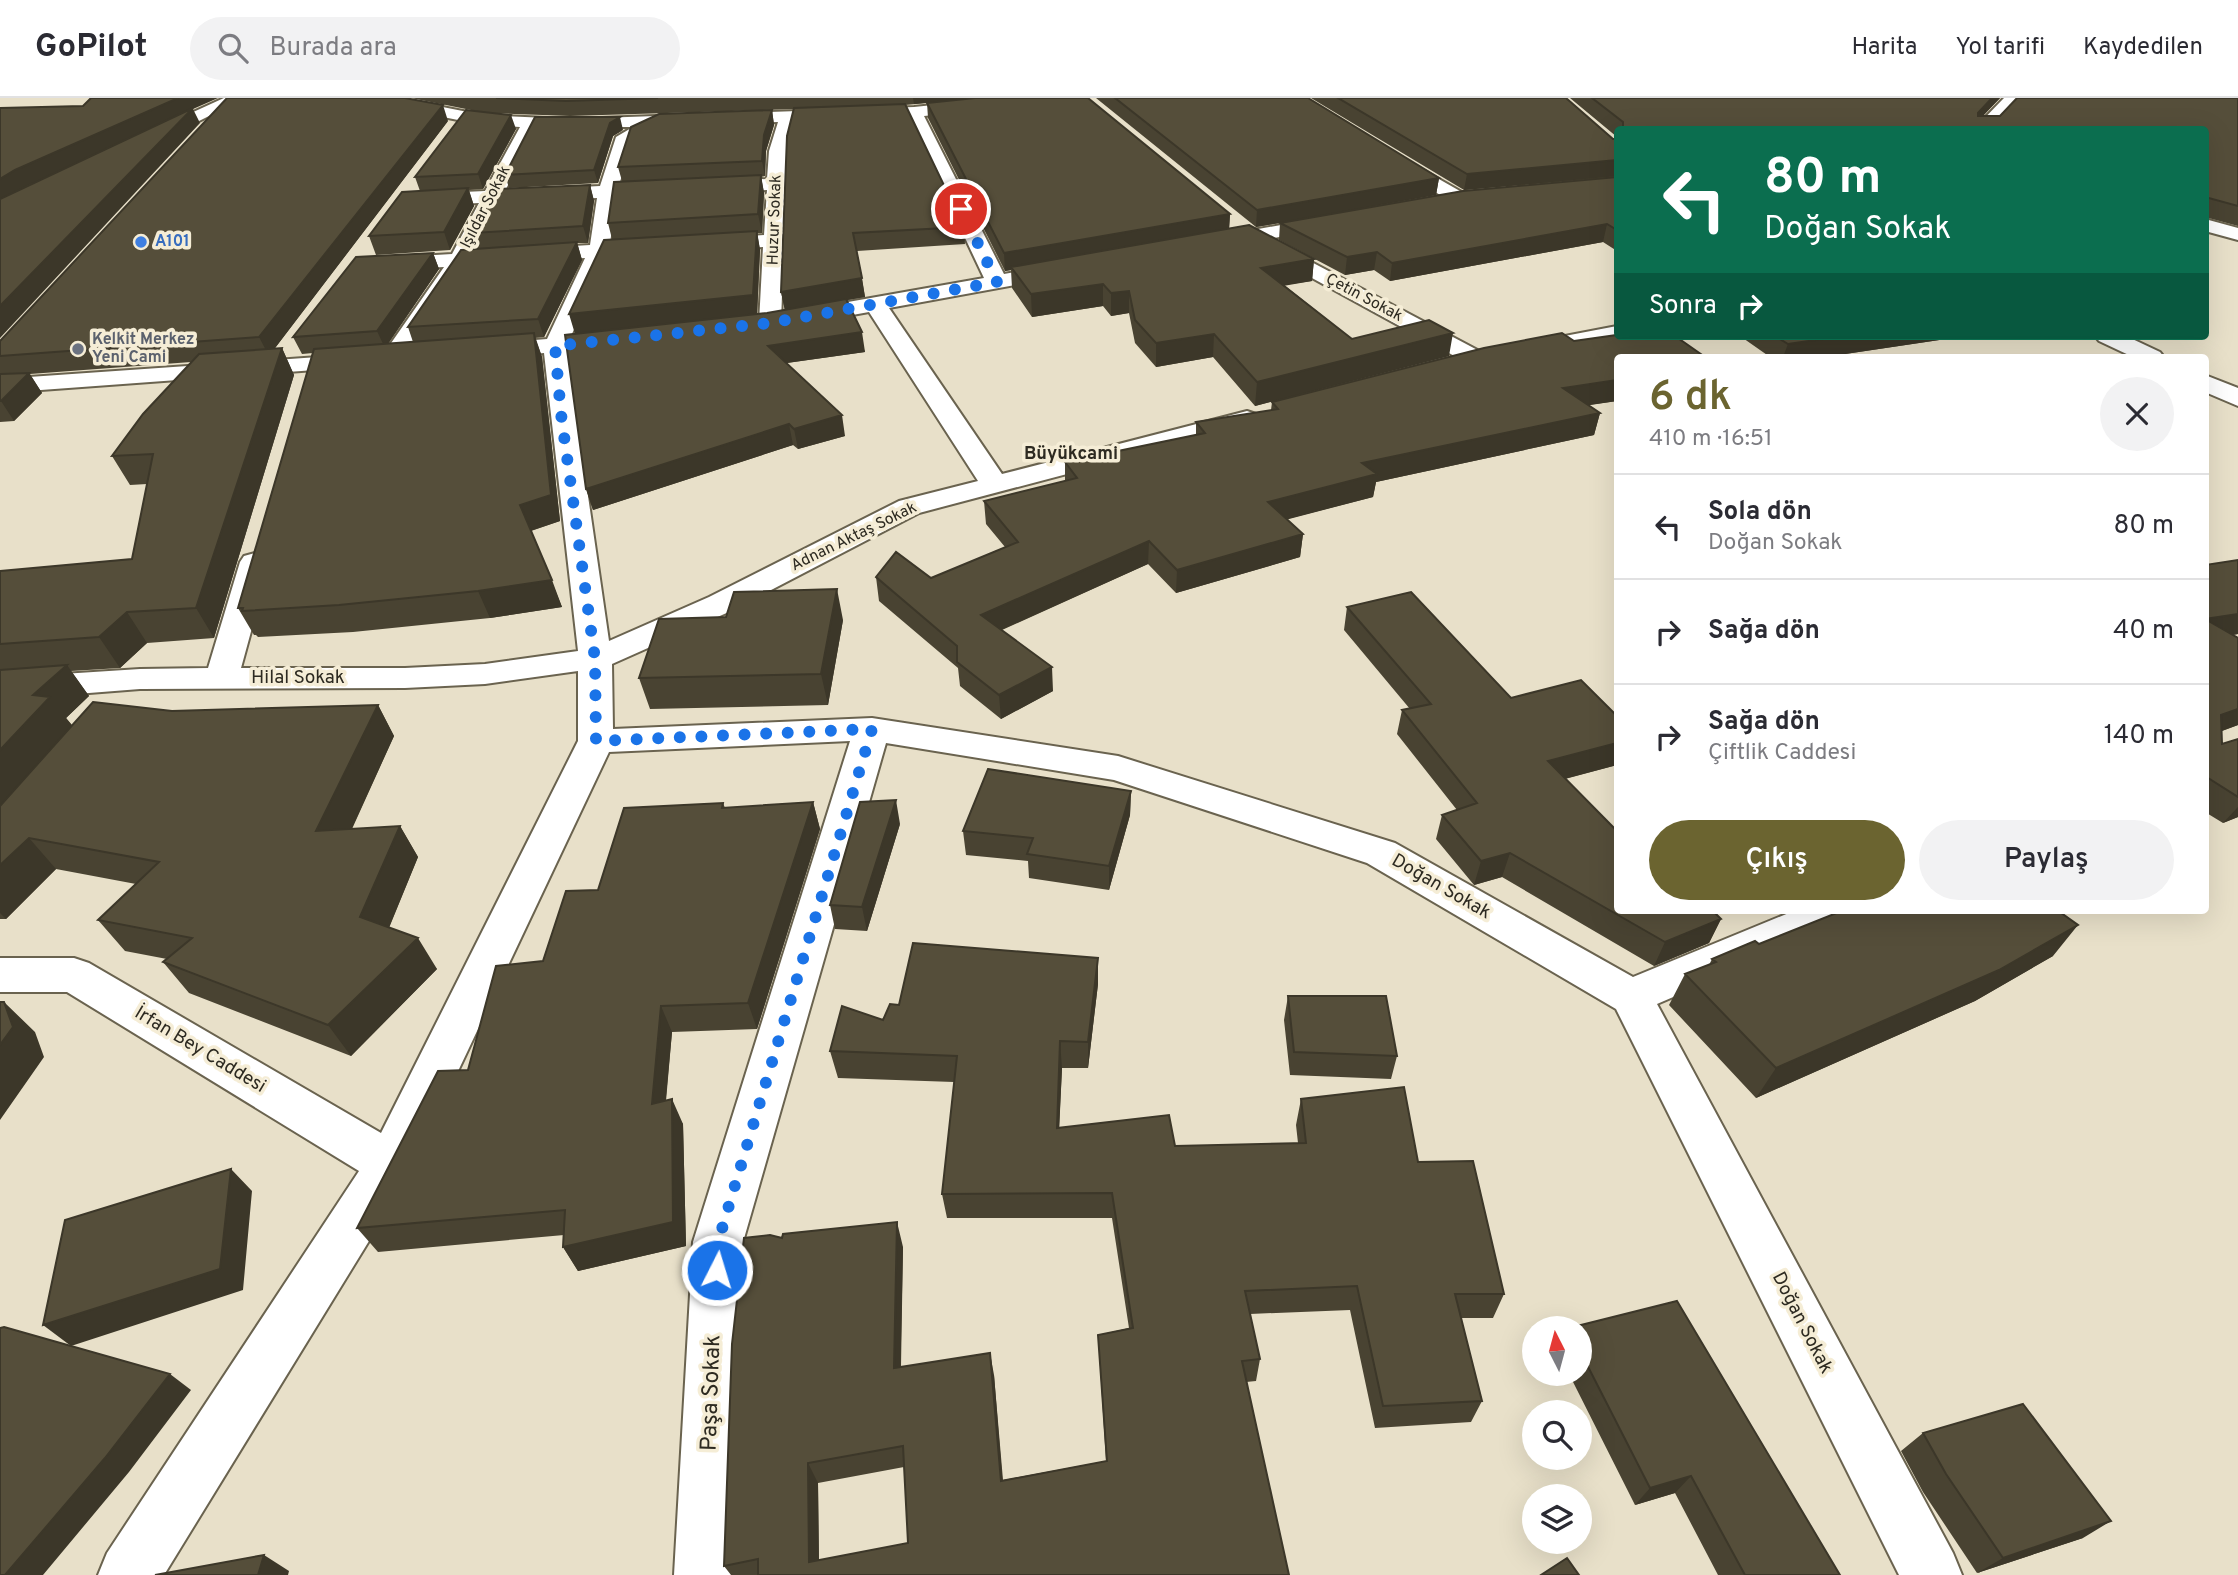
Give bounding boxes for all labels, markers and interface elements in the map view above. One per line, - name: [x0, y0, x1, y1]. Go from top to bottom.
- search box: [190, 17, 680, 80]
- text: GoPilot: [35, 27, 148, 69]
- icon: search: [214, 29, 252, 67]
- text: Burada ara: [270, 32, 397, 65]
- text: Harita: [1852, 33, 1917, 63]
- text: Yol tarifi: [1955, 33, 2045, 63]
- text: Kaydedilen: [2083, 33, 2203, 63]
- text: 80 m: [1764, 149, 1881, 211]
- icon: left: [1649, 154, 1740, 245]
- street label: Işıldar Sokak: [456, 162, 516, 252]
- street label: Huzur Sokak: [763, 174, 787, 266]
- pin: [931, 179, 991, 239]
- icon: arrive: [942, 190, 980, 228]
- text: Doğan Sokak: [1764, 210, 1951, 250]
- place label: A101: [155, 232, 190, 252]
- marker: A101: [133, 234, 149, 250]
- street label: Çetin Sokak: [1322, 269, 1406, 327]
- icon: right: [1731, 287, 1769, 325]
- text: Sonra: [1649, 290, 1717, 323]
- place label: Kelkit Merkez Yeni Cami: [92, 330, 195, 368]
- marker: Kelkit Merkez Yeni Cami: [70, 341, 86, 357]
- text: 6 dk: [1649, 372, 1732, 425]
- button: close: [2100, 377, 2174, 451]
- text: 410 m · 16:51: [1649, 425, 1773, 454]
- district label: Büyükcami: [1024, 443, 1118, 466]
- text: Sola dön: [1708, 496, 1812, 529]
- street label: Adnan Aktaş Sokak: [788, 498, 920, 576]
- icon: left: [1649, 508, 1687, 546]
- text: 80 m: [2114, 510, 2174, 543]
- text: Doğan Sokak: [1708, 529, 1843, 558]
- icon: right: [1649, 613, 1687, 651]
- text: Sağa dön: [1708, 615, 1820, 648]
- text: 40 m: [2113, 615, 2174, 648]
- street label: Hilal Sokak: [251, 666, 345, 690]
- text: Sağa dön: [1708, 706, 1820, 739]
- icon: right: [1649, 718, 1687, 756]
- text: 140 m: [2104, 720, 2174, 753]
- text: Çiftlik Caddesi: [1708, 739, 1856, 768]
- button: Çıkış: [1649, 820, 1905, 900]
- button: Paylaş: [1919, 820, 2174, 900]
- street label: Doğan Sokak: [1387, 849, 1495, 925]
- street label: İrfan Bey Caddesi: [130, 1000, 271, 1099]
- position arrow: [680, 1233, 754, 1307]
- street label: Doğan Sokak: [1766, 1268, 1838, 1378]
- north arrow: [1522, 1316, 1592, 1386]
- map controls: [1522, 1316, 1592, 1554]
- street label: Paşa Sokak: [695, 1334, 729, 1452]
- button: search: [1522, 1400, 1592, 1470]
- button: layers: [1522, 1484, 1592, 1554]

